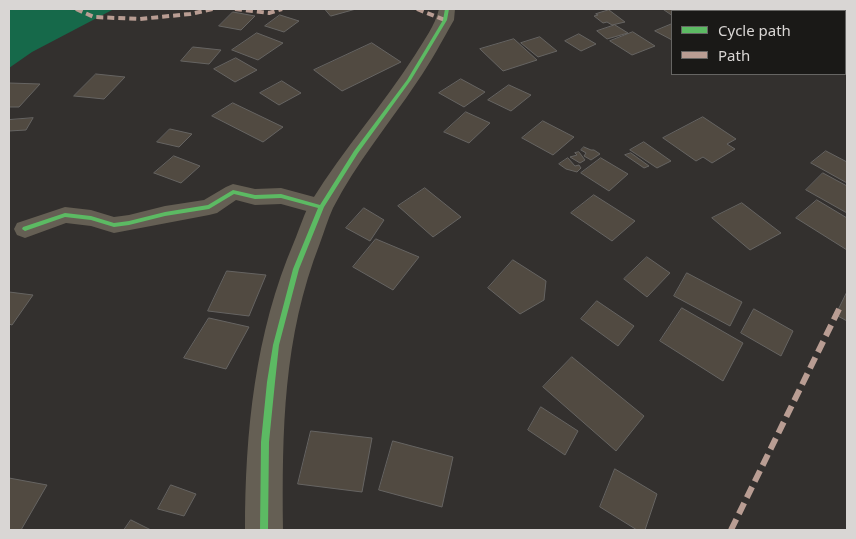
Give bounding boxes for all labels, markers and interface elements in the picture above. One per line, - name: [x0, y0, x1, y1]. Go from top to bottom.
- legend: [671, 10, 846, 75]
- text: Cycle path: [718, 20, 791, 40]
- text: Path: [718, 45, 750, 65]

